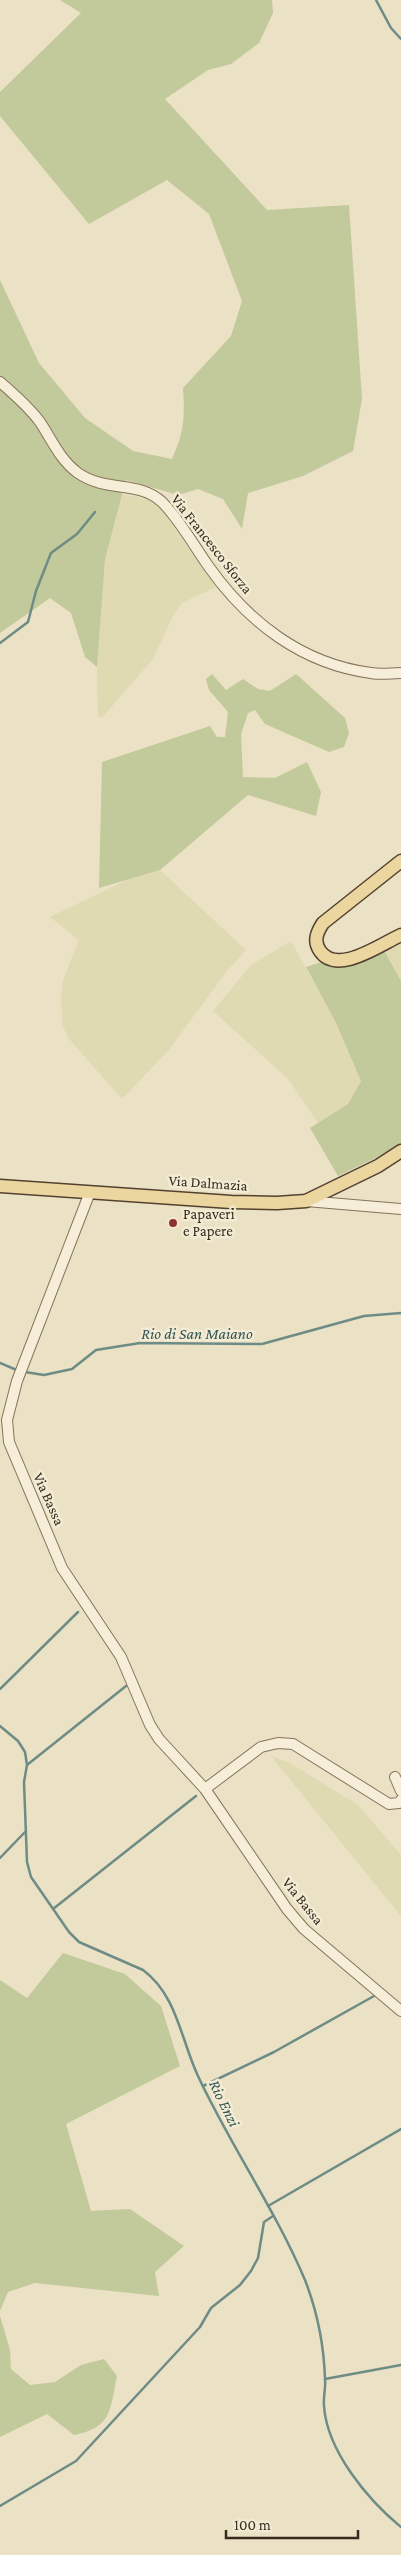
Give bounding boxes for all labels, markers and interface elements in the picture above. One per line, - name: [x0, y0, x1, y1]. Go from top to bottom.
- street label: Via Francesco Sforza: [168, 491, 256, 597]
- street label: Via Dalmazia: [168, 1172, 248, 1194]
- place label: Papaveri e Papere: [183, 1206, 235, 1240]
- marker: Papaveri e Papere: [167, 1217, 179, 1229]
- water label: Rio di San Maiano: [141, 1325, 253, 1342]
- street label: Via Bassa: [30, 1470, 68, 1528]
- street label: Via Bassa: [279, 1874, 327, 1928]
- water label: Rio Enzi: [206, 2077, 243, 2130]
- scale bar: [226, 2508, 358, 2540]
- text: 100 m: [234, 2517, 271, 2533]

